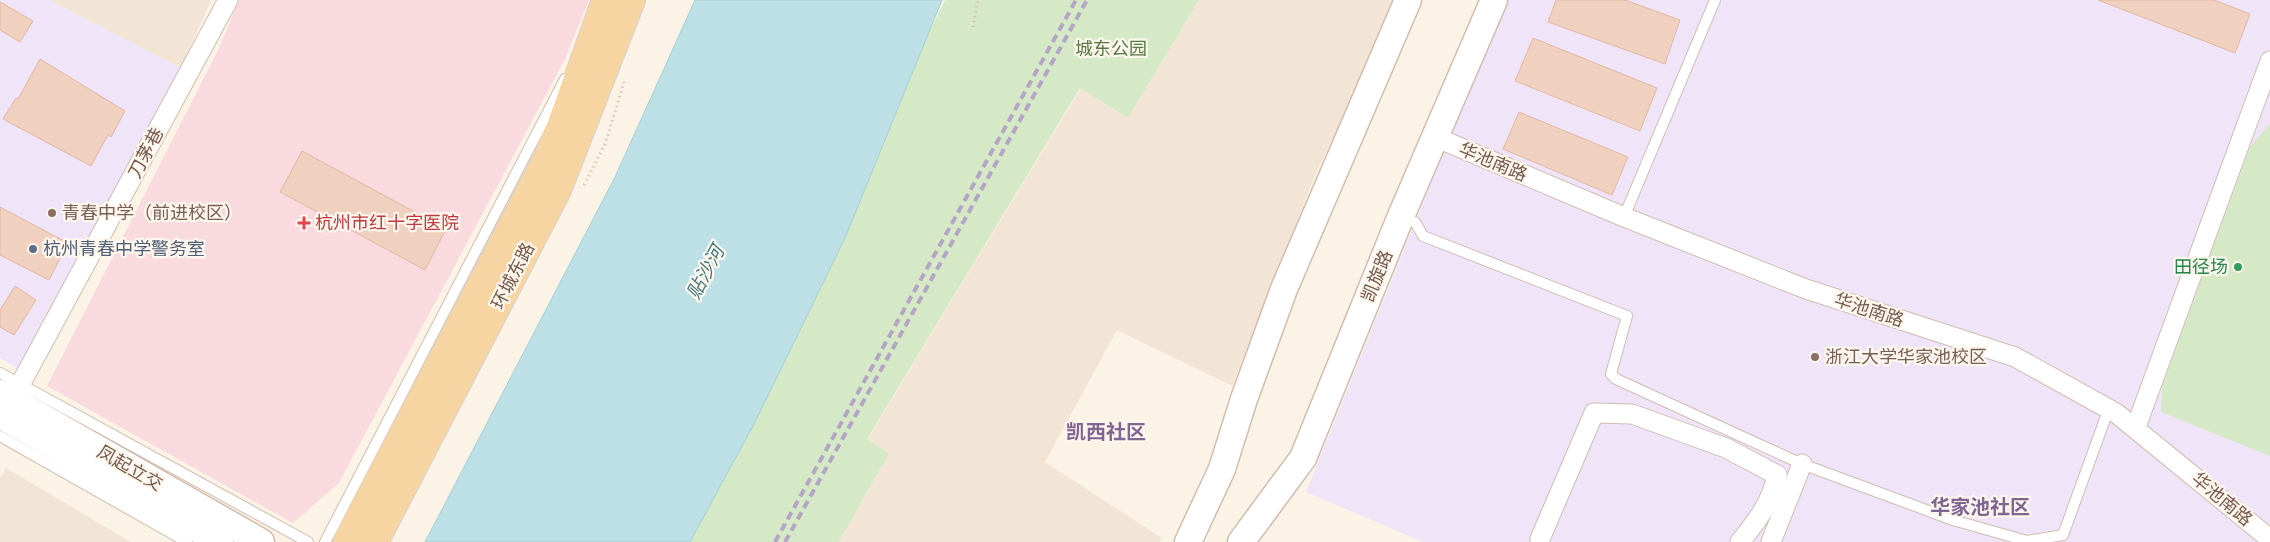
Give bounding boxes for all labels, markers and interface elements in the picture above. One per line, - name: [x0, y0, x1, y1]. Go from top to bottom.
- park label: 城东公园: [1075, 38, 1147, 60]
- street label: 刀茅巷: [124, 124, 168, 182]
- street label: 华池南路: [1456, 138, 1530, 186]
- place label: 青春中学（前进校区）: [62, 202, 242, 224]
- marker: 青春中学（前进校区）: [46, 207, 58, 219]
- place label: 杭州市红十字医院: [315, 212, 459, 234]
- marker: 杭州市红十字医院: [297, 216, 311, 230]
- place label: 杭州青春中学警务室: [43, 238, 205, 260]
- water label: 贴沙河: [682, 238, 731, 303]
- street label: 环城东路: [487, 239, 539, 313]
- marker: 杭州青春中学警务室: [27, 243, 39, 255]
- street label: 凯旋路: [1357, 247, 1397, 305]
- place label: 田径场: [2174, 256, 2228, 278]
- marker: 田径场: [2232, 261, 2244, 273]
- street label: 华池南路: [1831, 288, 1907, 332]
- place label: 浙江大学华家池校区: [1825, 346, 1987, 368]
- marker: 浙江大学华家池校区: [1809, 351, 1821, 363]
- district label: 凯西社区: [1066, 420, 1146, 444]
- street label: 凤起立交: [93, 440, 167, 496]
- street label: 华池南路: [2187, 467, 2257, 531]
- district label: 华家池社区: [1930, 495, 2030, 519]

